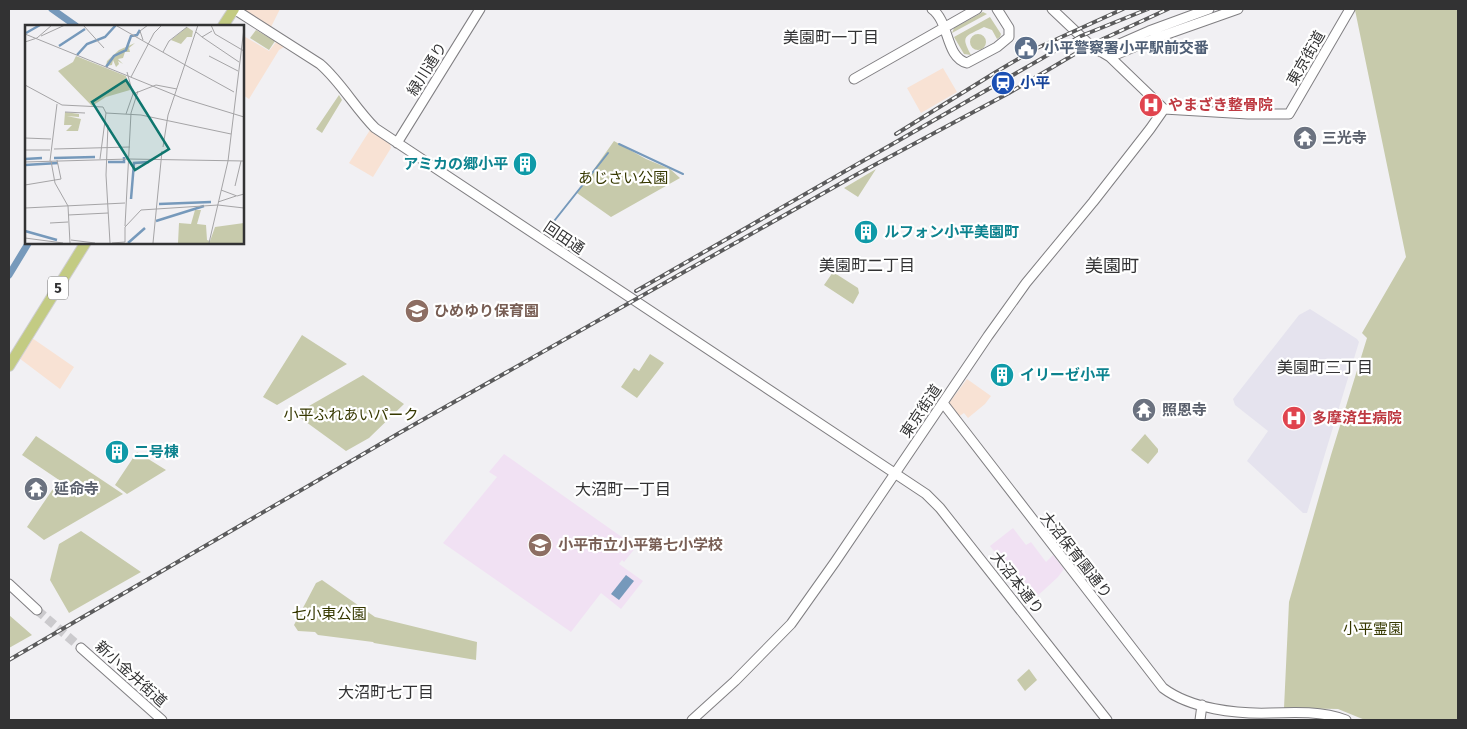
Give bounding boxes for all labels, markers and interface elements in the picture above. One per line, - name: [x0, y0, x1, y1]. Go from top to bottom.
- inset map: [25, 25, 244, 244]
- district label: 美園町一丁目: [783, 28, 879, 47]
- street label: 東京街道: [1283, 28, 1329, 88]
- public building icon: 小平警察署小平駅前交番: [1013, 35, 1039, 61]
- street label: 緑川通り: [403, 39, 451, 99]
- place label: 小平警察署小平駅前交番: [1044, 39, 1209, 57]
- station icon: 小平: [990, 70, 1016, 96]
- place label: 小平: [1020, 74, 1050, 92]
- hospital icon: やまざき整骨院: [1138, 92, 1164, 118]
- place label: やまざき整骨院: [1168, 96, 1273, 114]
- temple icon: 三光寺: [1292, 125, 1318, 151]
- place label: 三光寺: [1322, 129, 1367, 147]
- building icon: アミカの郷小平: [512, 151, 538, 177]
- place label: アミカの郷小平: [403, 155, 508, 173]
- park label: あじさい公園: [578, 169, 668, 187]
- street label: 回田通: [540, 218, 588, 258]
- building icon: ルフォン小平美園町: [853, 219, 879, 245]
- place label: ルフォン小平美園町: [884, 223, 1019, 241]
- district label: 美園町: [1085, 255, 1139, 277]
- district label: 美園町二丁目: [819, 256, 915, 275]
- road number: 5: [48, 276, 68, 300]
- school or university icon: ひめゆり保育園: [404, 298, 430, 324]
- place label: ひめゆり保育園: [434, 302, 539, 320]
- district label: 美園町三丁目: [1277, 358, 1373, 377]
- building icon: イリーゼ小平: [989, 362, 1015, 388]
- place label: イリーゼ小平: [1020, 366, 1110, 384]
- street label: 東京街道: [897, 381, 945, 441]
- temple icon: 照恩寺: [1131, 397, 1157, 423]
- place label: 照恩寺: [1162, 401, 1207, 419]
- hospital icon: 多摩済生病院: [1281, 405, 1307, 431]
- park label: 小平ふれあいパーク: [283, 406, 419, 424]
- place label: 多摩済生病院: [1312, 409, 1402, 427]
- building icon: 二号棟: [104, 439, 130, 465]
- place label: 二号棟: [134, 443, 179, 461]
- temple icon: 延命寺: [23, 476, 49, 502]
- place label: 延命寺: [54, 480, 99, 498]
- district label: 大沼町一丁目: [575, 480, 671, 499]
- street label: 大沼保育園通り: [1037, 508, 1115, 602]
- school or university icon: 小平市立小平第七小学校: [527, 532, 553, 558]
- place label: 小平市立小平第七小学校: [558, 536, 723, 554]
- street label: 大沼本通り: [987, 548, 1047, 618]
- park label: 七小東公園: [291, 605, 367, 623]
- park label: 小平霊園: [1343, 620, 1403, 638]
- street label: 新小金井街道: [92, 637, 170, 711]
- district label: 大沼町七丁目: [338, 683, 434, 702]

